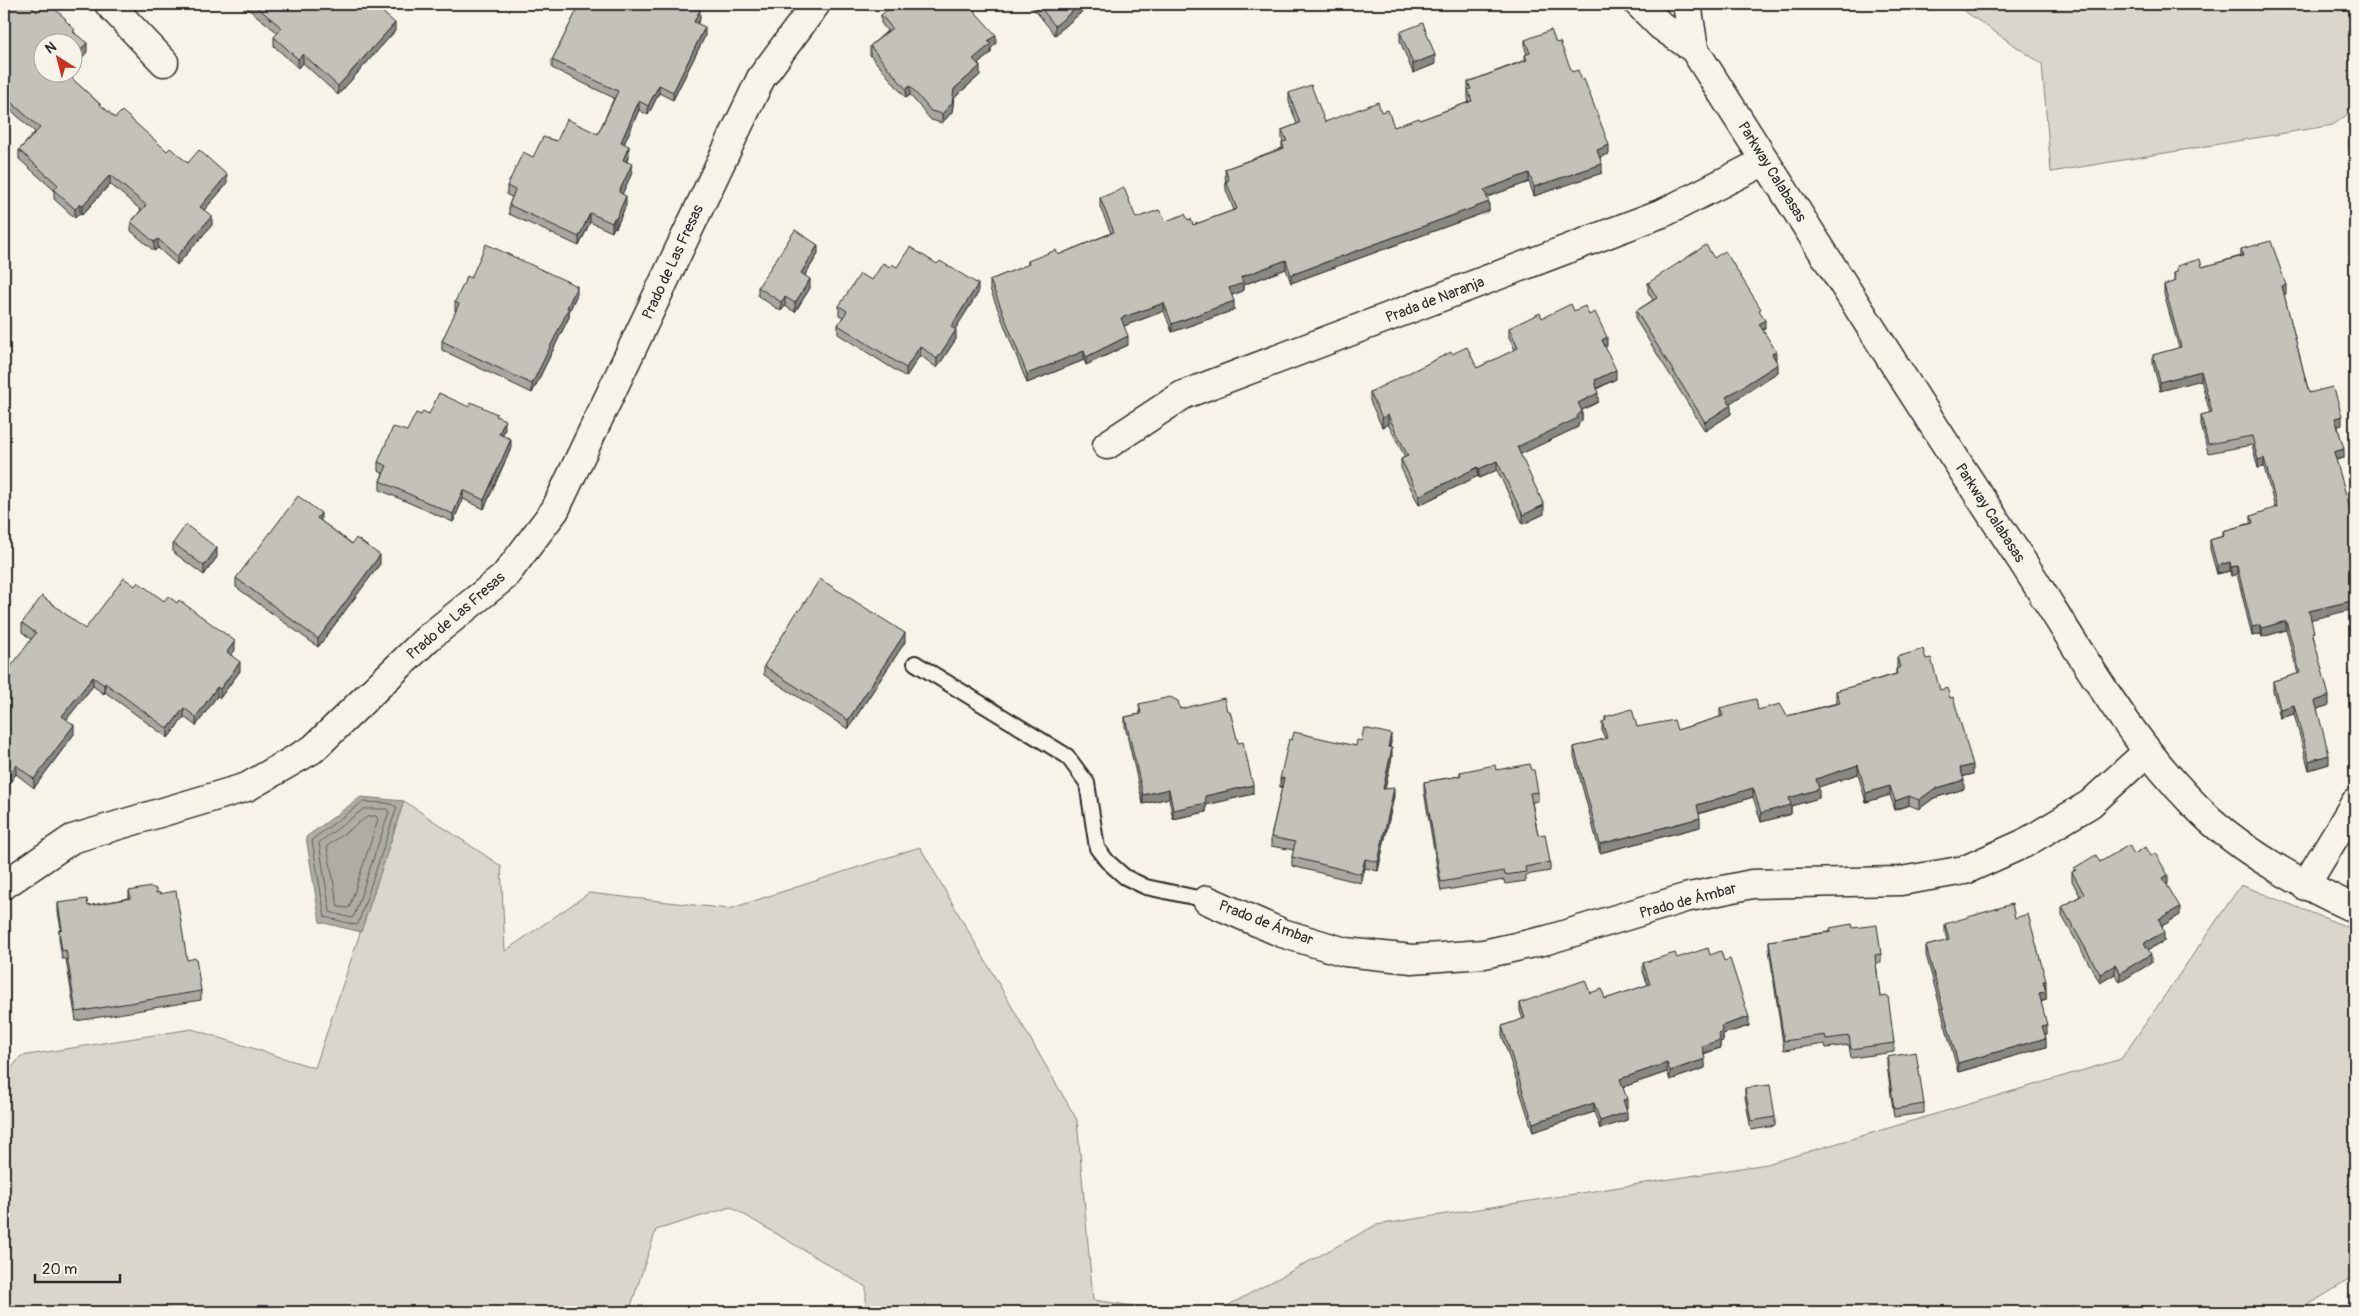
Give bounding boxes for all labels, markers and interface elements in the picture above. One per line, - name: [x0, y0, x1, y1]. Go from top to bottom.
- north arrow: [32, 32, 82, 82]
- text: N: [42, 38, 59, 58]
- street label: Parkway Calabasas: [1734, 118, 1811, 226]
- street label: Prado de Las Fresas: [638, 201, 708, 322]
- street label: Prada de Naranja: [1383, 272, 1487, 327]
- street label: Parkway Calabasas: [1951, 460, 2029, 566]
- street label: Prado de Las Fresas: [403, 568, 509, 664]
- street label: Prado de Ámbar: [1637, 879, 1739, 923]
- street label: Prado de Ámbar: [1216, 896, 1317, 950]
- scale bar: [35, 1251, 120, 1283]
- text: 20 m: [42, 1260, 77, 1279]

